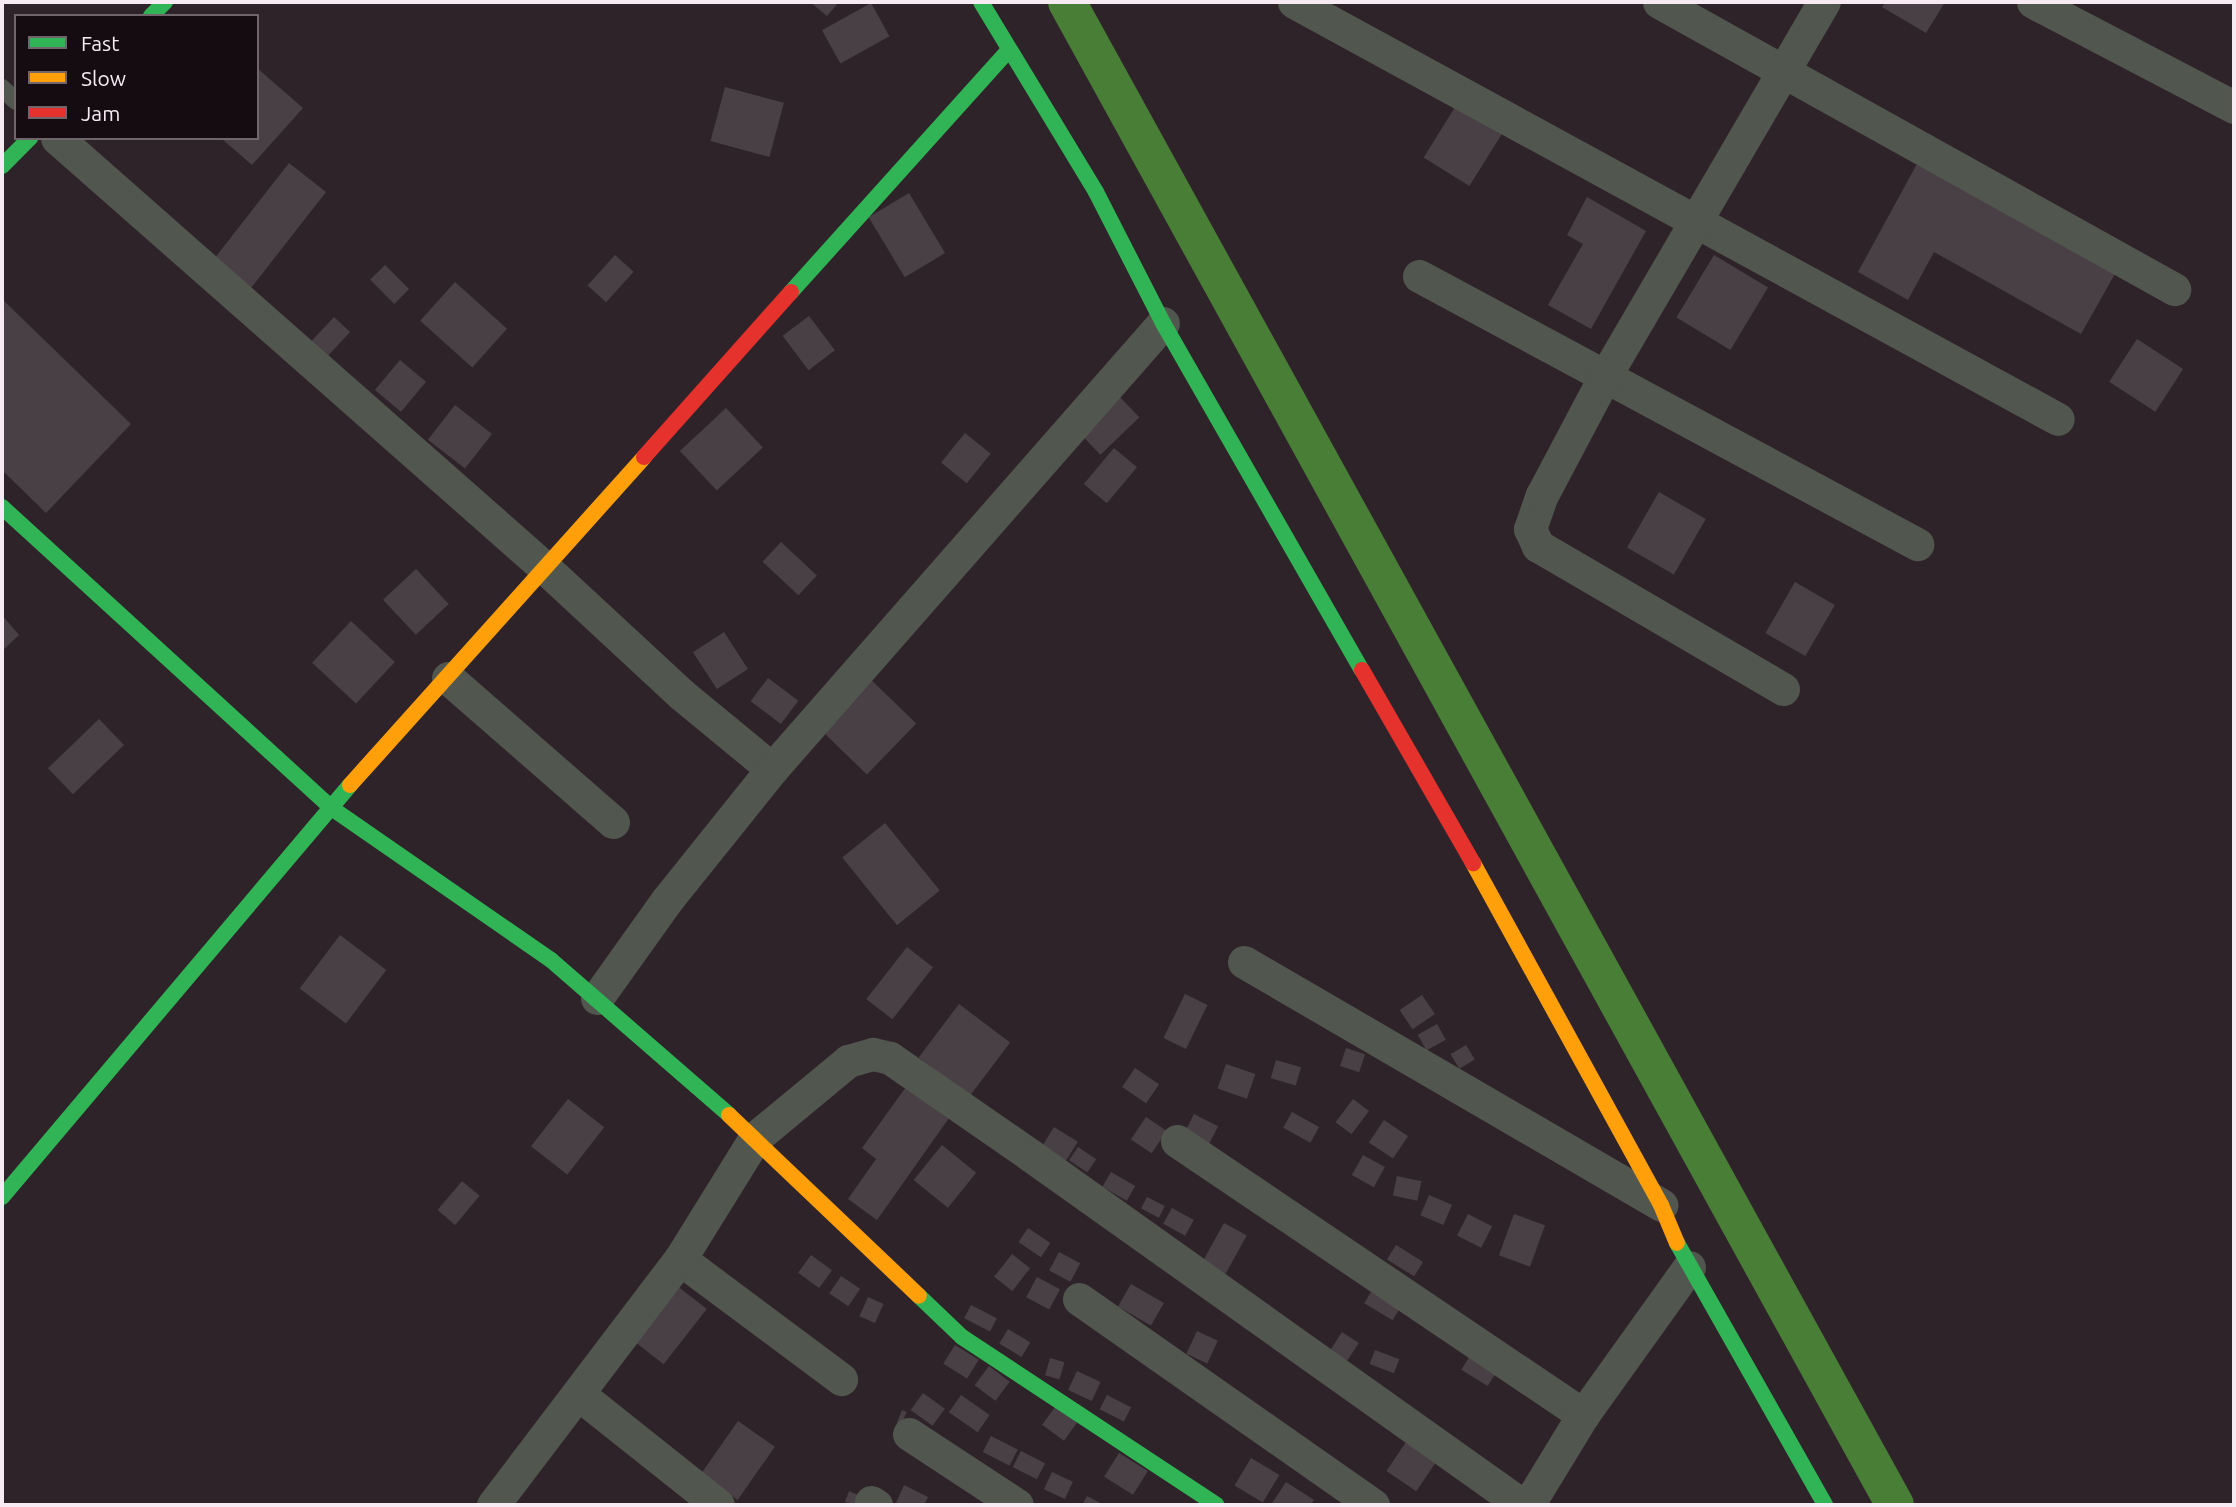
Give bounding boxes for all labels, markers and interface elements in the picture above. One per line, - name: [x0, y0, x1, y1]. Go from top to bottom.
- legend: [14, 14, 259, 140]
- text: Fast: [81, 31, 119, 55]
- text: Slow: [81, 66, 126, 90]
- text: Jam: [81, 101, 120, 125]

